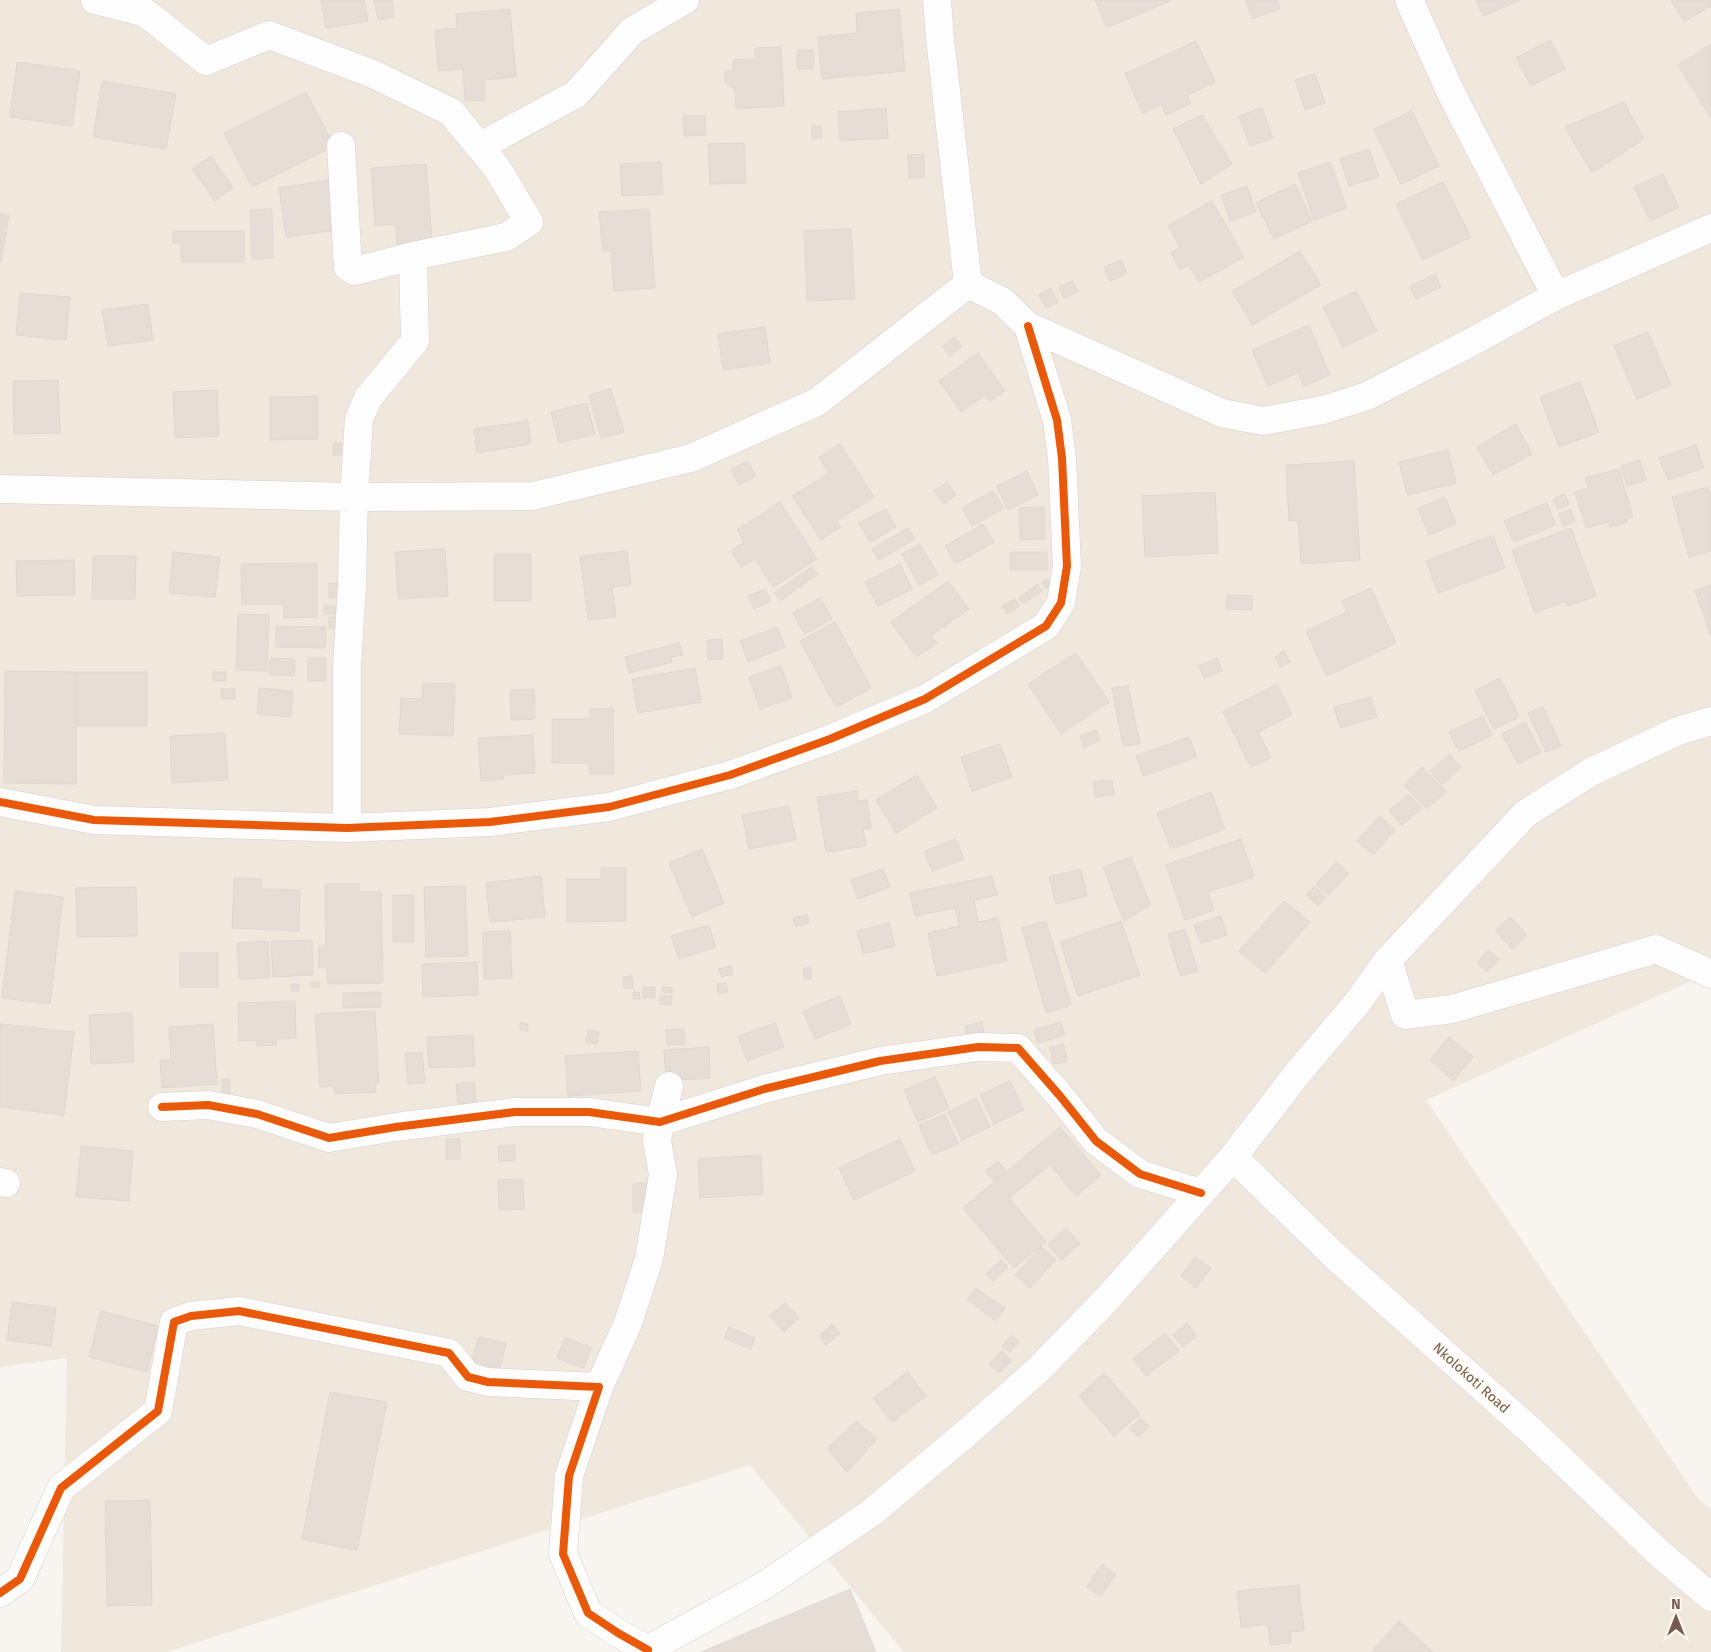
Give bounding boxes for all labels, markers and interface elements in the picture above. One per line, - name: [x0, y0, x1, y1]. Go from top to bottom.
- street label: Nkolokoti Road: [1429, 1339, 1513, 1417]
- north arrow: [1651, 1592, 1701, 1642]
- text: N: [1671, 1596, 1681, 1613]

